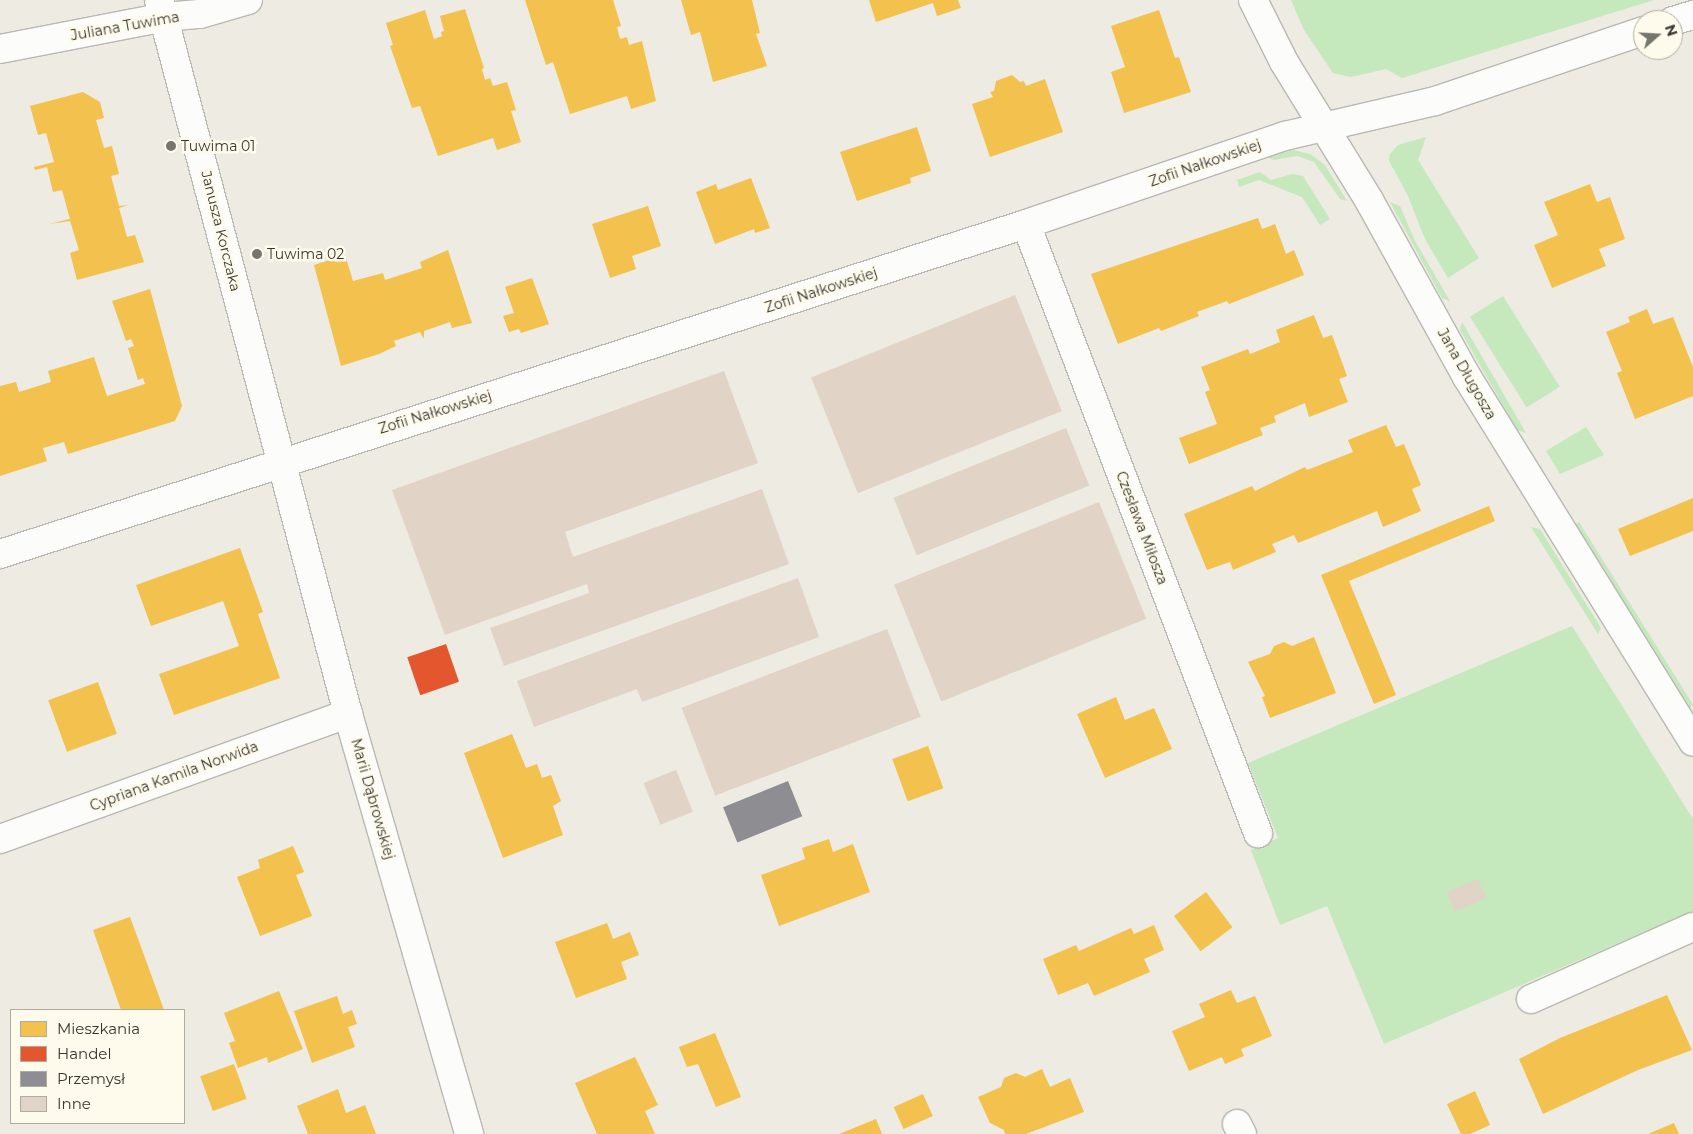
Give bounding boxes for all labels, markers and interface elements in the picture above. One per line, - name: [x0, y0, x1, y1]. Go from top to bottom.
- street label: Juliana Tuwima: [69, 8, 181, 44]
- north arrow: [1633, 10, 1683, 60]
- text: N: [1661, 22, 1682, 39]
- street label: Zofii Nałkowskiej: [1147, 136, 1263, 190]
- place label: Tuwima 01: [181, 138, 255, 154]
- marker: Tuwima 01: [165, 140, 177, 152]
- street label: Janusza Korczaka: [198, 169, 244, 293]
- place label: Tuwima 02: [267, 246, 344, 262]
- marker: Tuwima 02: [251, 248, 263, 260]
- street label: Zofii Nałkowskiej: [763, 264, 879, 316]
- street label: Jana Długosza: [1434, 326, 1500, 422]
- street label: Zofii Nałkowskiej: [376, 387, 494, 437]
- street label: Czesława Miłosza: [1113, 469, 1171, 587]
- street label: Marii Dąbrowskiej: [348, 737, 398, 861]
- street label: Cypriana Kamila Norwida: [87, 738, 261, 814]
- legend: [10, 1009, 185, 1124]
- text: Mieszkania: [57, 1019, 140, 1038]
- text: Handel: [57, 1044, 111, 1063]
- text: Przemysł: [57, 1069, 125, 1088]
- text: Inne: [57, 1094, 91, 1113]

